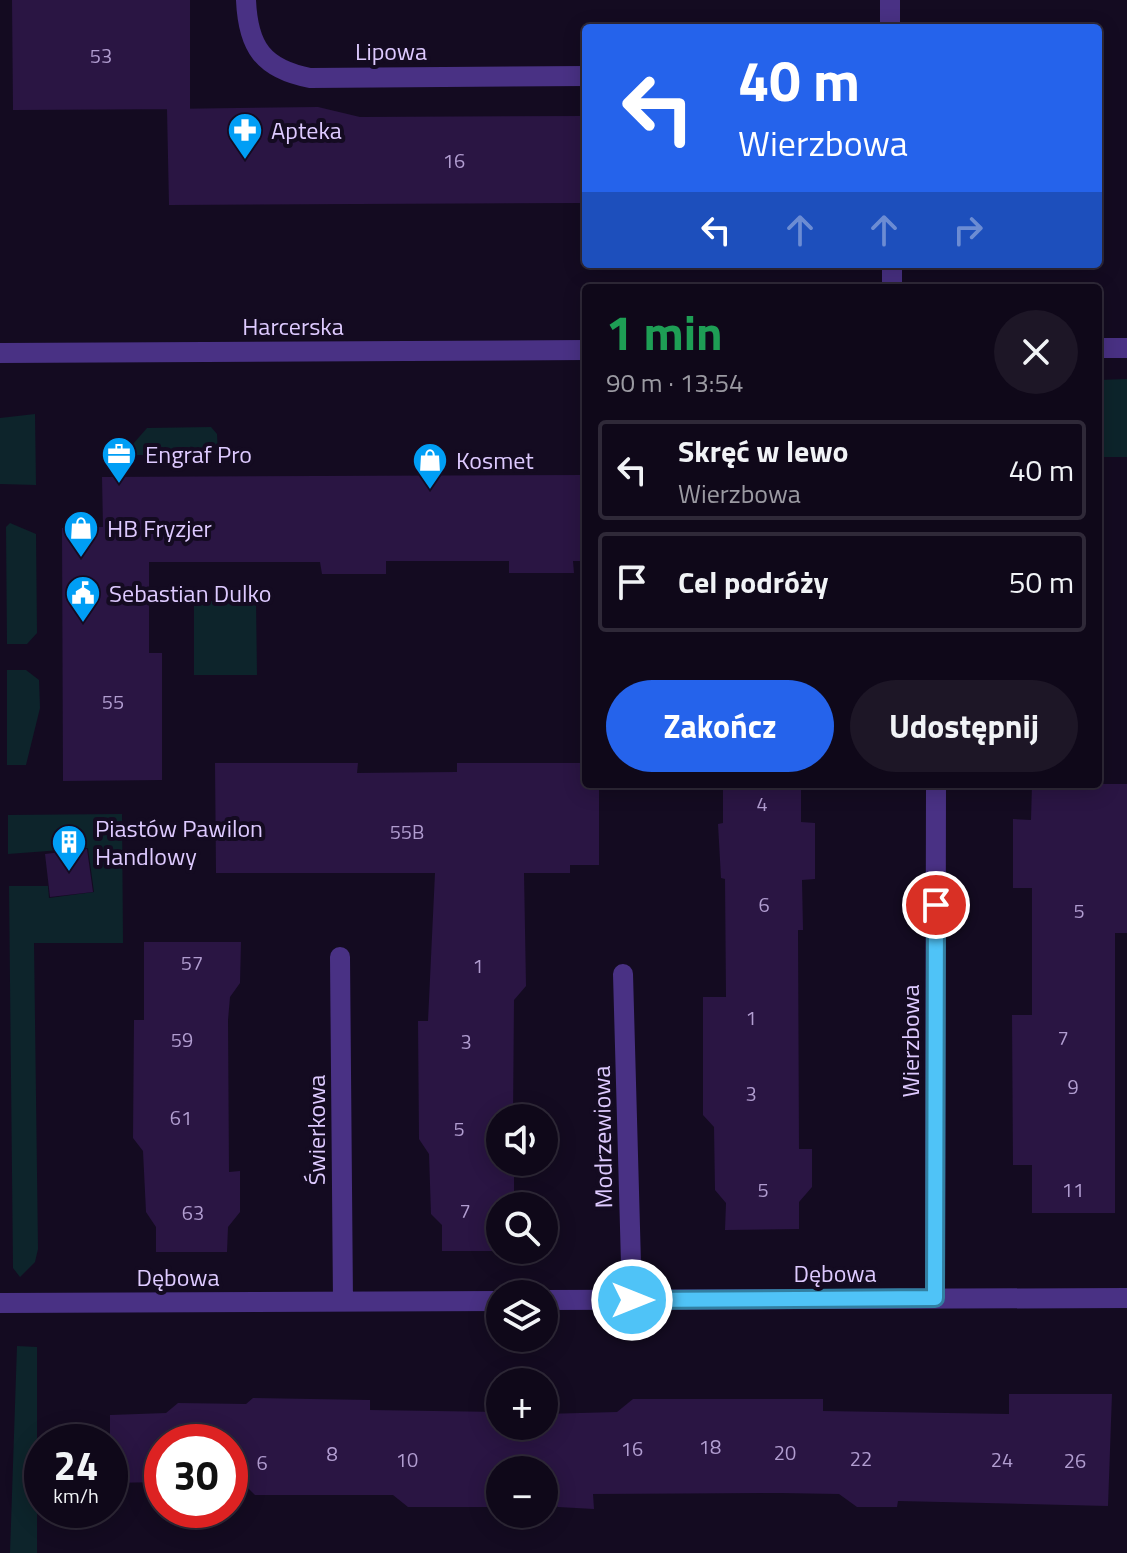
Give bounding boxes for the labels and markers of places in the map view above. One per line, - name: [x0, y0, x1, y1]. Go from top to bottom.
- pharmacy icon: Apteka: [226, 111, 264, 161]
- place label: Apteka: [271, 112, 342, 148]
- office icon: Engraf Pro: [100, 435, 138, 485]
- place label: Engraf Pro: [145, 436, 252, 472]
- shop icon: Kosmet: [411, 441, 449, 491]
- place label: Kosmet: [456, 442, 534, 478]
- shop icon: HB Fryzjer: [62, 509, 100, 559]
- place label: HB Fryzjer: [107, 510, 212, 546]
- public building icon: Sebastian Dulko: [64, 574, 102, 624]
- place label: Sebastian Dulko: [109, 575, 271, 611]
- place label: Piastów Pawilon Handlowy: [95, 810, 263, 874]
- building icon: Piastów Pawilon Handlowy: [50, 823, 88, 873]
- pin: [902, 871, 970, 939]

